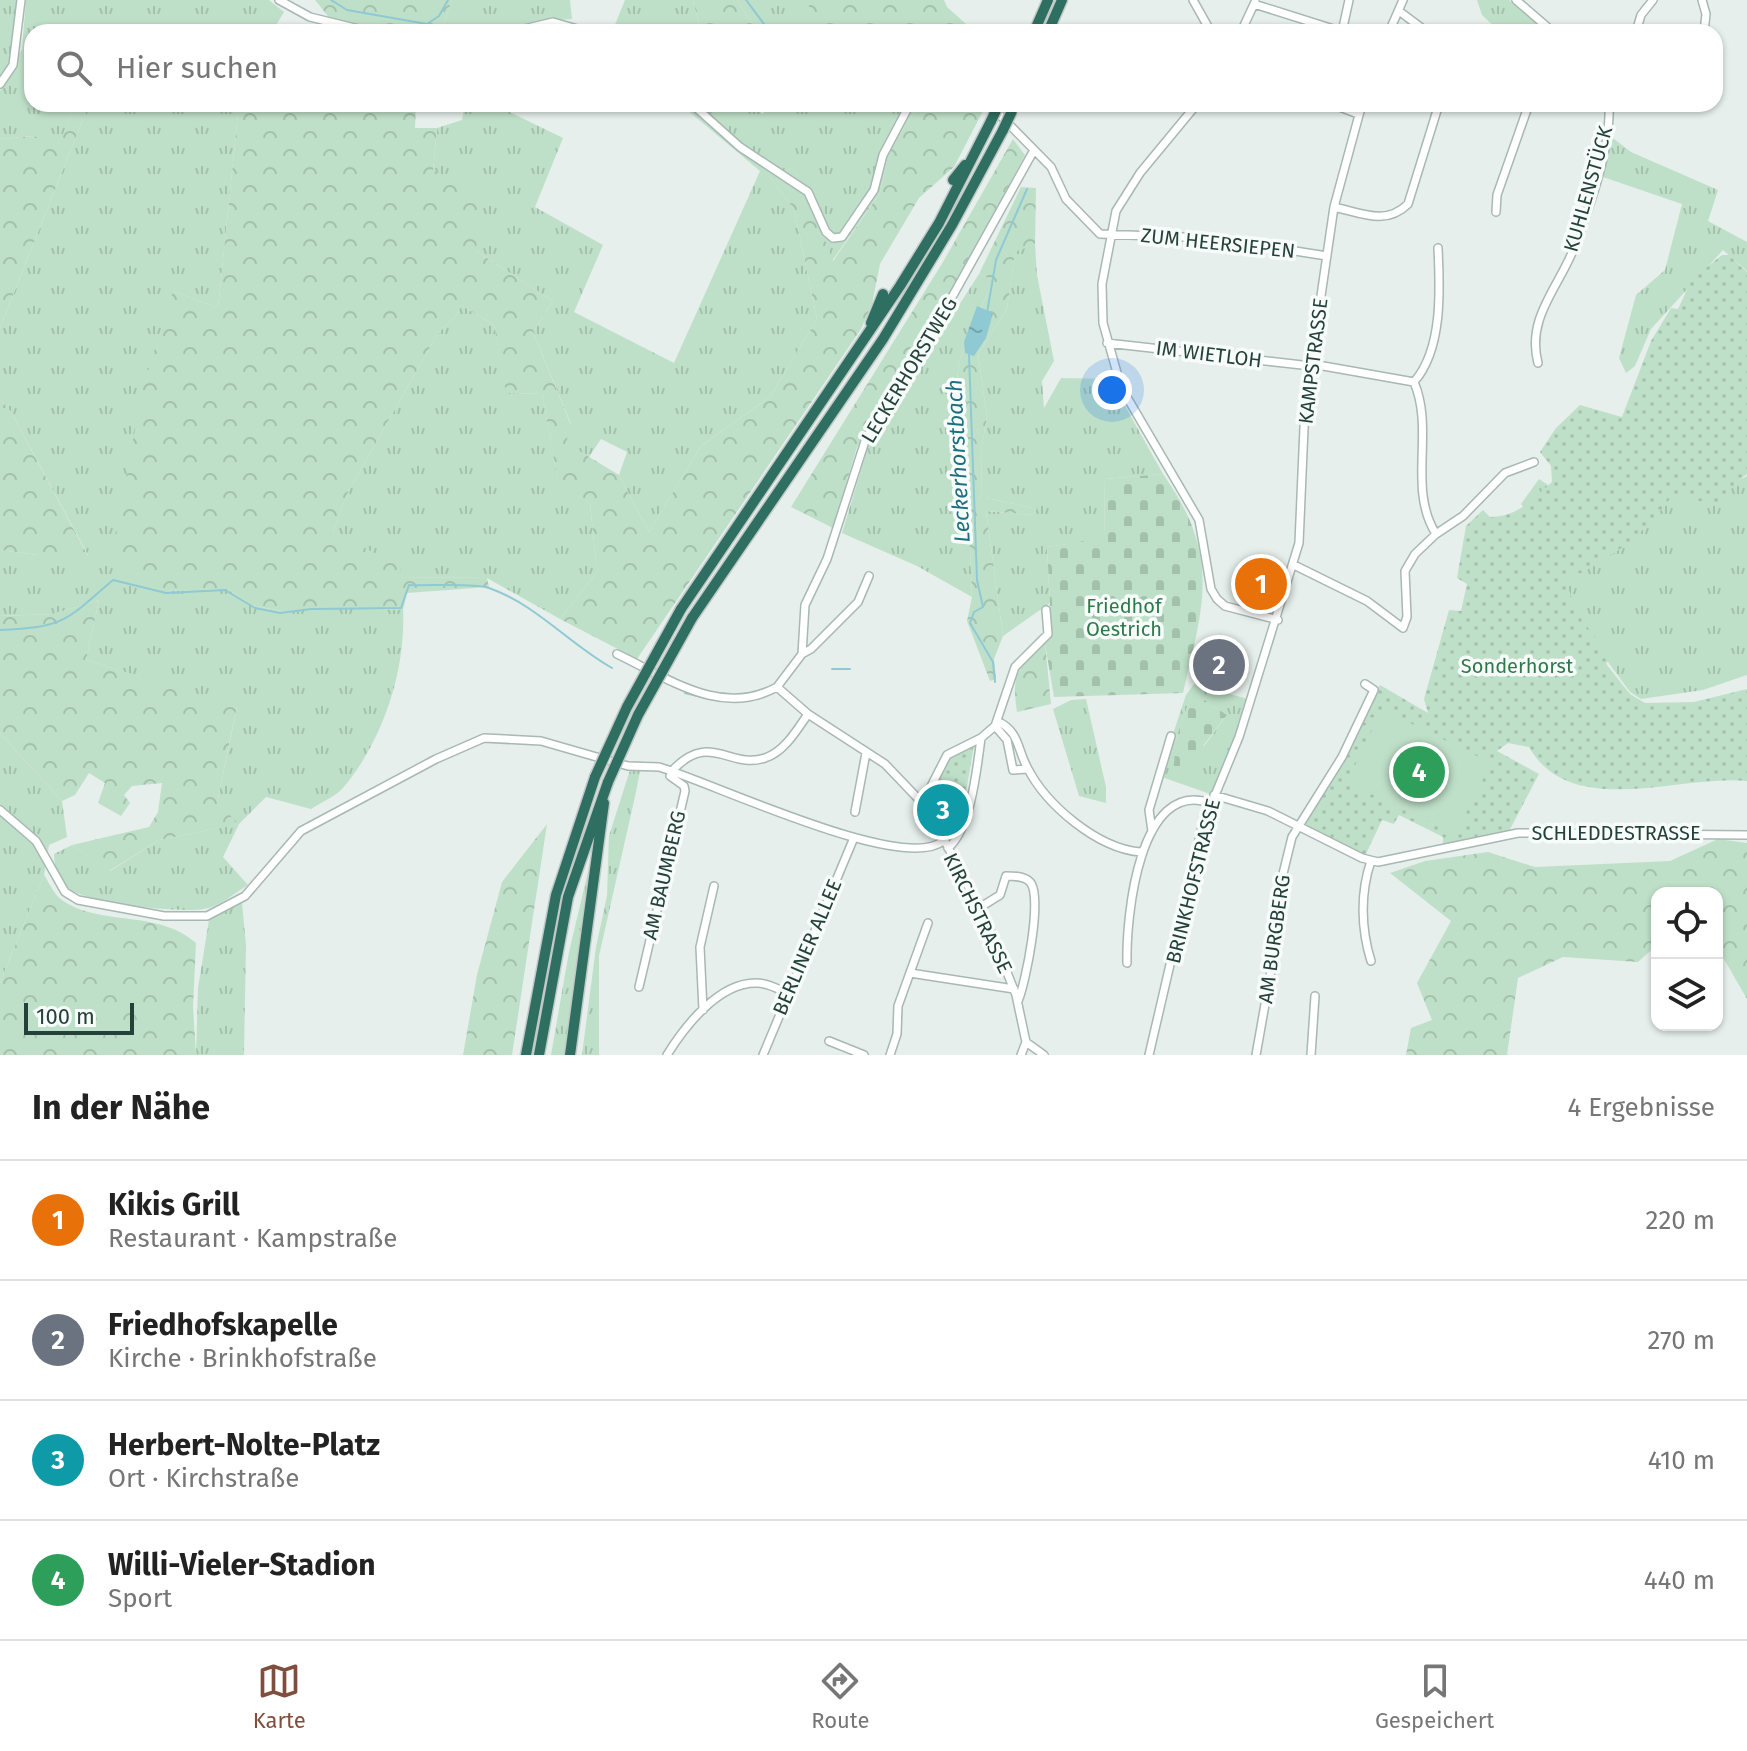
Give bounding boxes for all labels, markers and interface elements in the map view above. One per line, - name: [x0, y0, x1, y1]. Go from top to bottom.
- search box: [24, 24, 1723, 112]
- icon: search: [52, 46, 96, 90]
- text: Hier suchen: [116, 50, 278, 86]
- street label: KUHLENSTÜCK: [1559, 123, 1617, 255]
- street label: ZUM HEERSIEPEN: [1140, 223, 1296, 263]
- street label: LECKERHORSTWEG: [856, 293, 962, 447]
- street label: KAMPSTRASSE: [1293, 297, 1333, 425]
- street label: IM WIETLOH: [1155, 336, 1263, 372]
- your location: [1092, 370, 1132, 410]
- water label: Leckerhorstbach: [940, 379, 976, 543]
- pin: 1: [1235, 554, 1287, 614]
- park label: Friedhof Oestrich: [1086, 594, 1163, 641]
- pin: 2: [1193, 635, 1245, 695]
- park label: Sonderhorst: [1461, 654, 1574, 678]
- pin: 4: [1393, 742, 1445, 802]
- pin: 3: [917, 780, 969, 840]
- street label: BRINKHOFSTRASSE: [1161, 796, 1225, 966]
- street label: AM BAUMBERG: [637, 808, 691, 942]
- street label: SCHLEDDESTRASSE: [1531, 821, 1701, 845]
- street label: KIRCHSTRASSE: [938, 849, 1018, 977]
- street label: AM BURGBERG: [1253, 873, 1295, 1005]
- street label: BERLINER ALLEE: [768, 875, 846, 1019]
- map controls: [1651, 887, 1723, 1031]
- button: locate: [1651, 887, 1723, 959]
- button: layers: [1651, 959, 1723, 1031]
- scale bar: [24, 999, 134, 1035]
- text: 100 m: [36, 1003, 95, 1030]
- text: In der Nähe: [32, 1087, 210, 1128]
- text: 4 Ergebnisse: [1568, 1092, 1715, 1123]
- text: Kikis Grill: [108, 1187, 240, 1223]
- text: 1: [52, 1205, 64, 1236]
- text: 220 m: [1646, 1205, 1715, 1236]
- text: Restaurant · Kampstraße: [108, 1223, 397, 1254]
- text: Friedhofskapelle: [108, 1307, 338, 1343]
- text: 2: [51, 1325, 65, 1356]
- text: 270 m: [1647, 1325, 1715, 1356]
- text: Kirche · Brinkhofstraße: [108, 1343, 377, 1374]
- text: Herbert-Nolte-Platz: [108, 1427, 380, 1463]
- text: 3: [51, 1445, 65, 1476]
- text: 410 m: [1648, 1445, 1715, 1476]
- text: Ort · Kirchstraße: [108, 1463, 299, 1494]
- text: Willi-Vieler-Stadion: [108, 1547, 376, 1583]
- text: 4: [51, 1565, 65, 1596]
- text: 440 m: [1644, 1565, 1715, 1596]
- text: Sport: [108, 1583, 172, 1614]
- tab: Karte: [253, 1659, 306, 1734]
- tab: Route: [811, 1659, 869, 1734]
- tab: Gespeichert: [1375, 1659, 1494, 1734]

